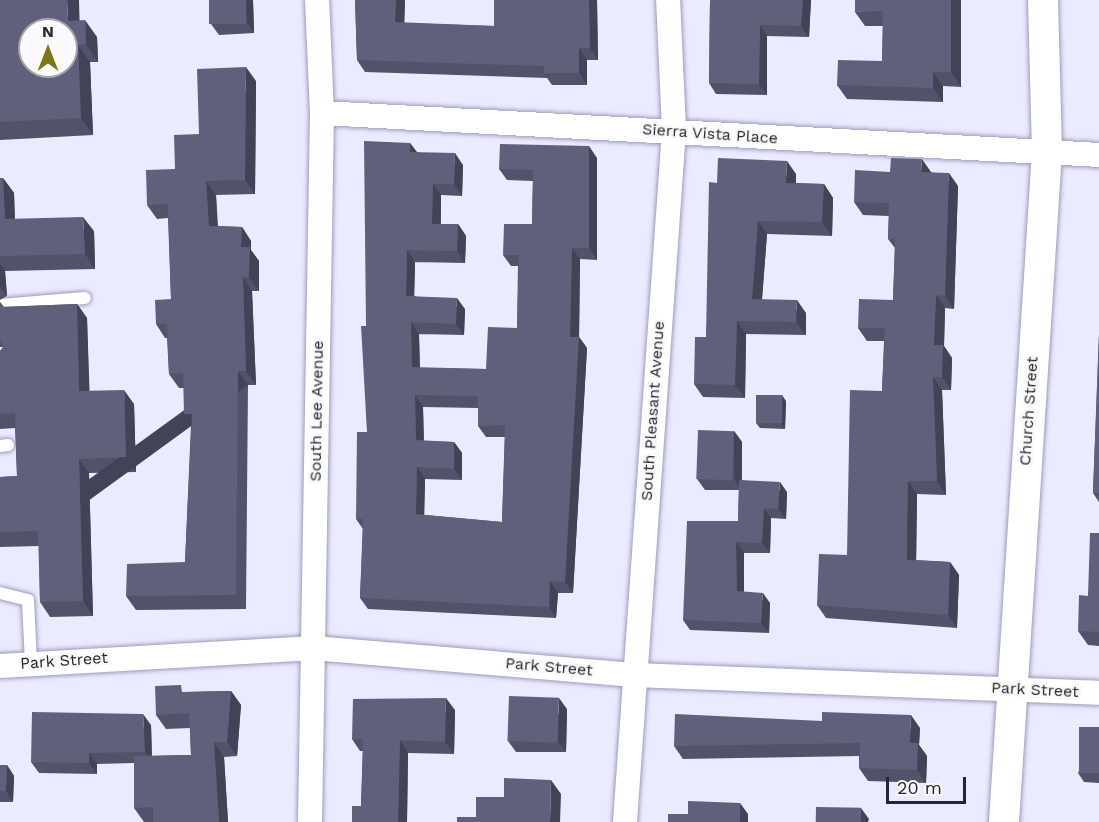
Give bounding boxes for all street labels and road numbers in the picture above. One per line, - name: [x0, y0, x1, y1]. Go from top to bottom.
- street label: Sierra Vista Place: [641, 120, 779, 148]
- street label: South Pleasant Avenue: [637, 320, 669, 502]
- street label: South Lee Avenue: [306, 340, 328, 482]
- street label: Church Street: [1016, 356, 1042, 466]
- street label: Park Street: [19, 648, 109, 674]
- street label: Park Street: [504, 654, 594, 680]
- street label: Park Street: [991, 678, 1079, 702]

